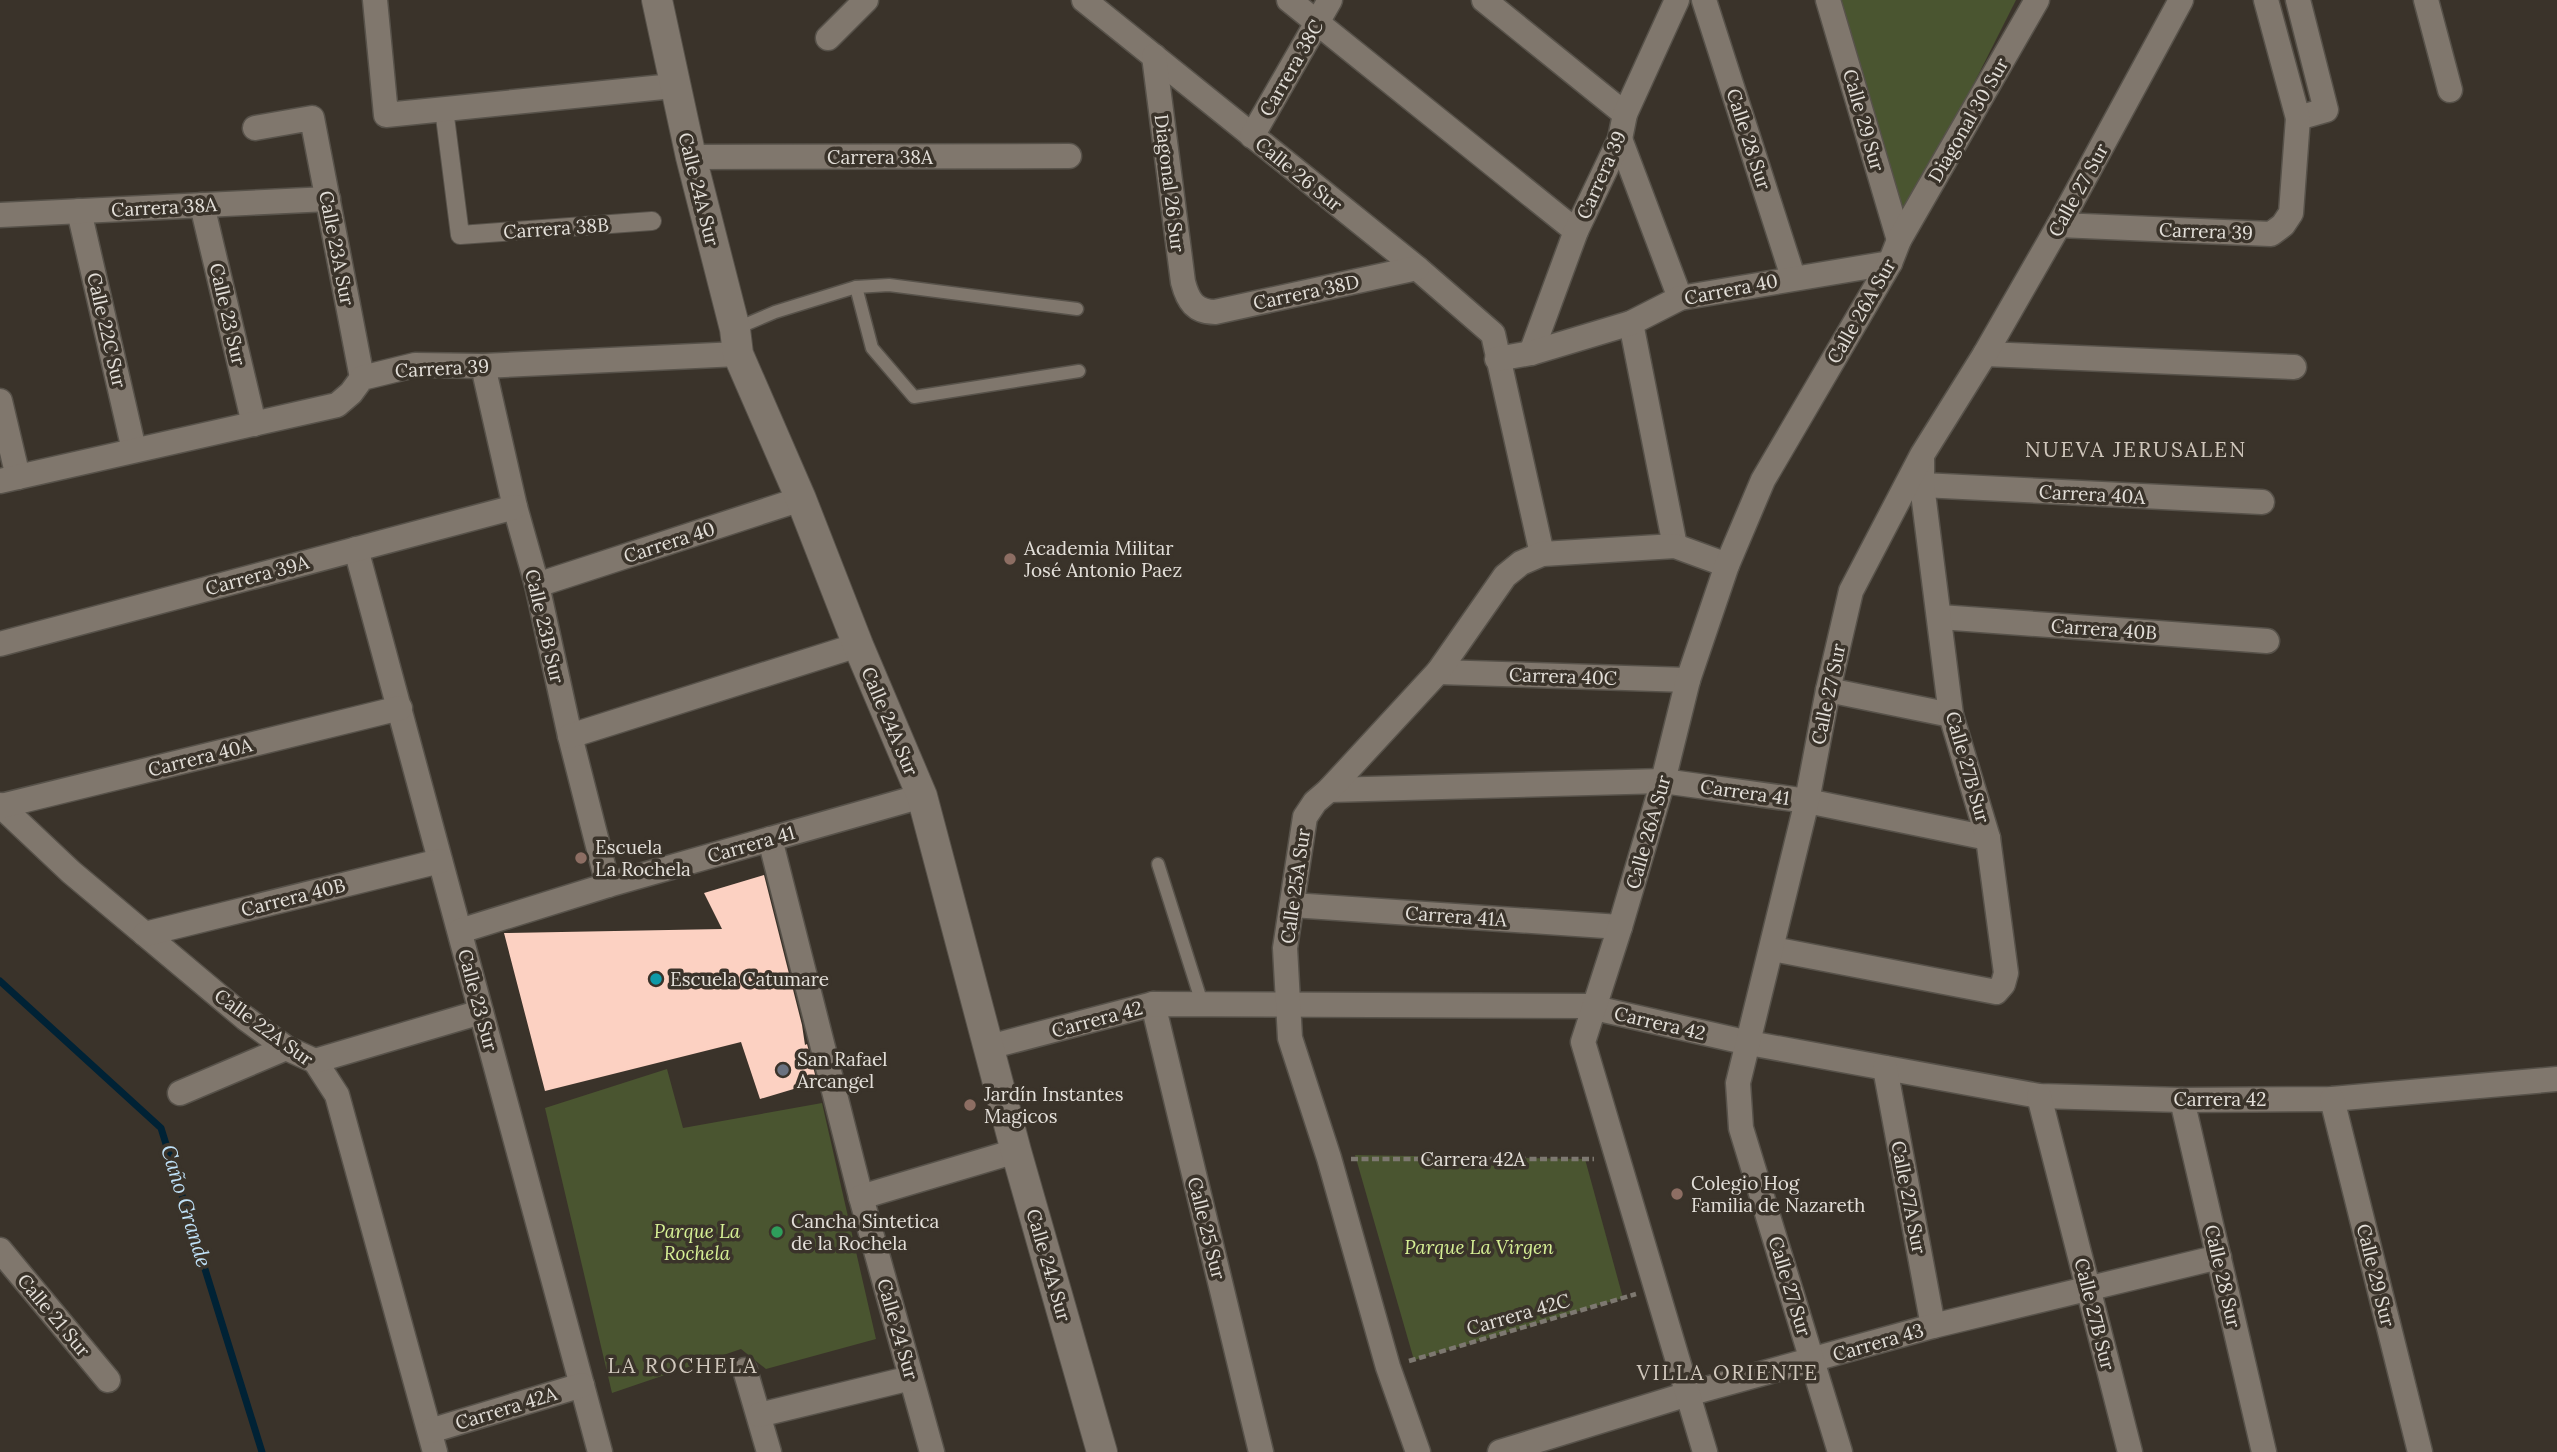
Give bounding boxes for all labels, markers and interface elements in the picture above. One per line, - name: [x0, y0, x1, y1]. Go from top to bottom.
- street label: Carrera 38C: [1254, 16, 1328, 120]
- street label: Diagonal 30 Sur: [1923, 53, 2014, 187]
- street label: Calle 29 Sur: [1838, 66, 1890, 175]
- street label: Calle 28 Sur: [1721, 85, 1777, 193]
- street label: Diagonal 26 Sur: [1150, 113, 1190, 254]
- street label: Carrera 39: [1571, 127, 1631, 223]
- street label: Calle 24A Sur: [673, 130, 725, 249]
- street label: Calle 26 Sur: [1251, 132, 1348, 217]
- street label: Calle 27 Sur: [2043, 139, 2114, 241]
- street label: Carrera 38A: [827, 145, 934, 169]
- street label: Calle 23A Sur: [314, 189, 360, 308]
- street label: Carrera 38A: [111, 192, 219, 222]
- street label: Carrera 38B: [502, 212, 610, 244]
- street label: Carrera 39: [2159, 217, 2253, 245]
- street label: Calle 26A Sur: [1821, 254, 1901, 368]
- street label: Calle 23 Sur: [205, 260, 252, 368]
- street label: Carrera 40: [1682, 268, 1780, 310]
- street label: Carrera 38D: [1251, 269, 1361, 315]
- street label: Calle 22C Sur: [82, 270, 132, 391]
- street label: Carrera 39: [394, 354, 490, 382]
- district label: NUEVA JERUSALEN: [2025, 436, 2247, 463]
- street label: Carrera 40A: [2038, 479, 2147, 509]
- street label: Carrera 40: [620, 516, 718, 568]
- place label: Academia Militar José Antonio Paez: [1023, 536, 1182, 582]
- street label: Carrera 39A: [203, 549, 312, 600]
- marker: Academia Militar José Antonio Paez: [1002, 551, 1018, 567]
- street label: Calle 23B Sur: [520, 567, 570, 686]
- street label: Carrera 40B: [2050, 613, 2158, 645]
- street label: Calle 27 Sur: [1806, 640, 1851, 747]
- street label: Carrera 40C: [1509, 662, 1617, 690]
- street label: Calle 24A Sur: [856, 663, 924, 780]
- street label: Calle 27B Sur: [1941, 709, 1996, 826]
- street label: Carrera 40A: [145, 732, 256, 782]
- street label: Calle 26A Sur: [1620, 772, 1676, 892]
- street label: Carrera 41: [1699, 774, 1791, 810]
- street label: Carrera 41: [705, 820, 798, 868]
- street label: Calle 25A Sur: [1275, 826, 1315, 945]
- place label: Escuela La Rochela: [595, 835, 691, 881]
- marker: Escuela La Rochela: [573, 850, 589, 866]
- street label: Carrera 40B: [238, 872, 348, 922]
- street label: Carrera 41A: [1404, 900, 1509, 932]
- street label: Calle 23 Sur: [453, 946, 503, 1054]
- place label: Escuela Catumare: [670, 967, 829, 991]
- marker: Escuela Catumare: [648, 971, 664, 987]
- street label: Calle 22A Sur: [210, 983, 319, 1071]
- street label: Carrera 42: [1049, 995, 1145, 1043]
- street label: Carrera 42: [1612, 1001, 1708, 1045]
- place label: San Rafael Arcangel: [796, 1047, 888, 1093]
- marker: San Rafael Arcangel: [775, 1062, 791, 1078]
- place label: Jardín Instantes Magicos: [983, 1082, 1124, 1128]
- street label: Carrera 42: [2173, 1087, 2267, 1111]
- marker: Jardín Instantes Magicos: [962, 1097, 978, 1113]
- street label: Calle 27A Sur: [1886, 1139, 1932, 1256]
- water label: Caño Grande: [155, 1141, 218, 1270]
- street label: Carrera 42A: [1421, 1147, 1527, 1171]
- place label: Colegio Hog Familia de Nazareth: [1691, 1171, 1865, 1217]
- street label: Calle 25 Sur: [1183, 1174, 1231, 1282]
- marker: Colegio Hog Familia de Nazareth: [1669, 1186, 1685, 1202]
- street label: Calle 24A Sur: [1021, 1206, 1077, 1325]
- place label: Cancha Sintetica de la Rochela: [791, 1209, 940, 1255]
- park label: Parque La Rochela: [654, 1219, 741, 1265]
- street label: Calle 29 Sur: [2352, 1221, 2401, 1330]
- street label: Calle 28 Sur: [2200, 1222, 2247, 1331]
- marker: Cancha Sintetica de la Rochela: [769, 1224, 785, 1240]
- street label: Calle 27 Sur: [1763, 1233, 1817, 1339]
- park label: Parque La Virgen: [1404, 1235, 1554, 1259]
- street label: Calle 27B Sur: [2069, 1255, 2121, 1373]
- street label: Calle 21 Sur: [12, 1269, 96, 1362]
- street label: Calle 24 Sur: [872, 1276, 924, 1383]
- street label: Carrera 42C: [1464, 1288, 1572, 1340]
- street label: Carrera 43: [1830, 1318, 1926, 1366]
- district label: LA ROCHELA: [608, 1352, 758, 1379]
- district label: VILLA ORIENTE: [1636, 1359, 1819, 1386]
- street label: Carrera 42A: [452, 1381, 561, 1435]

